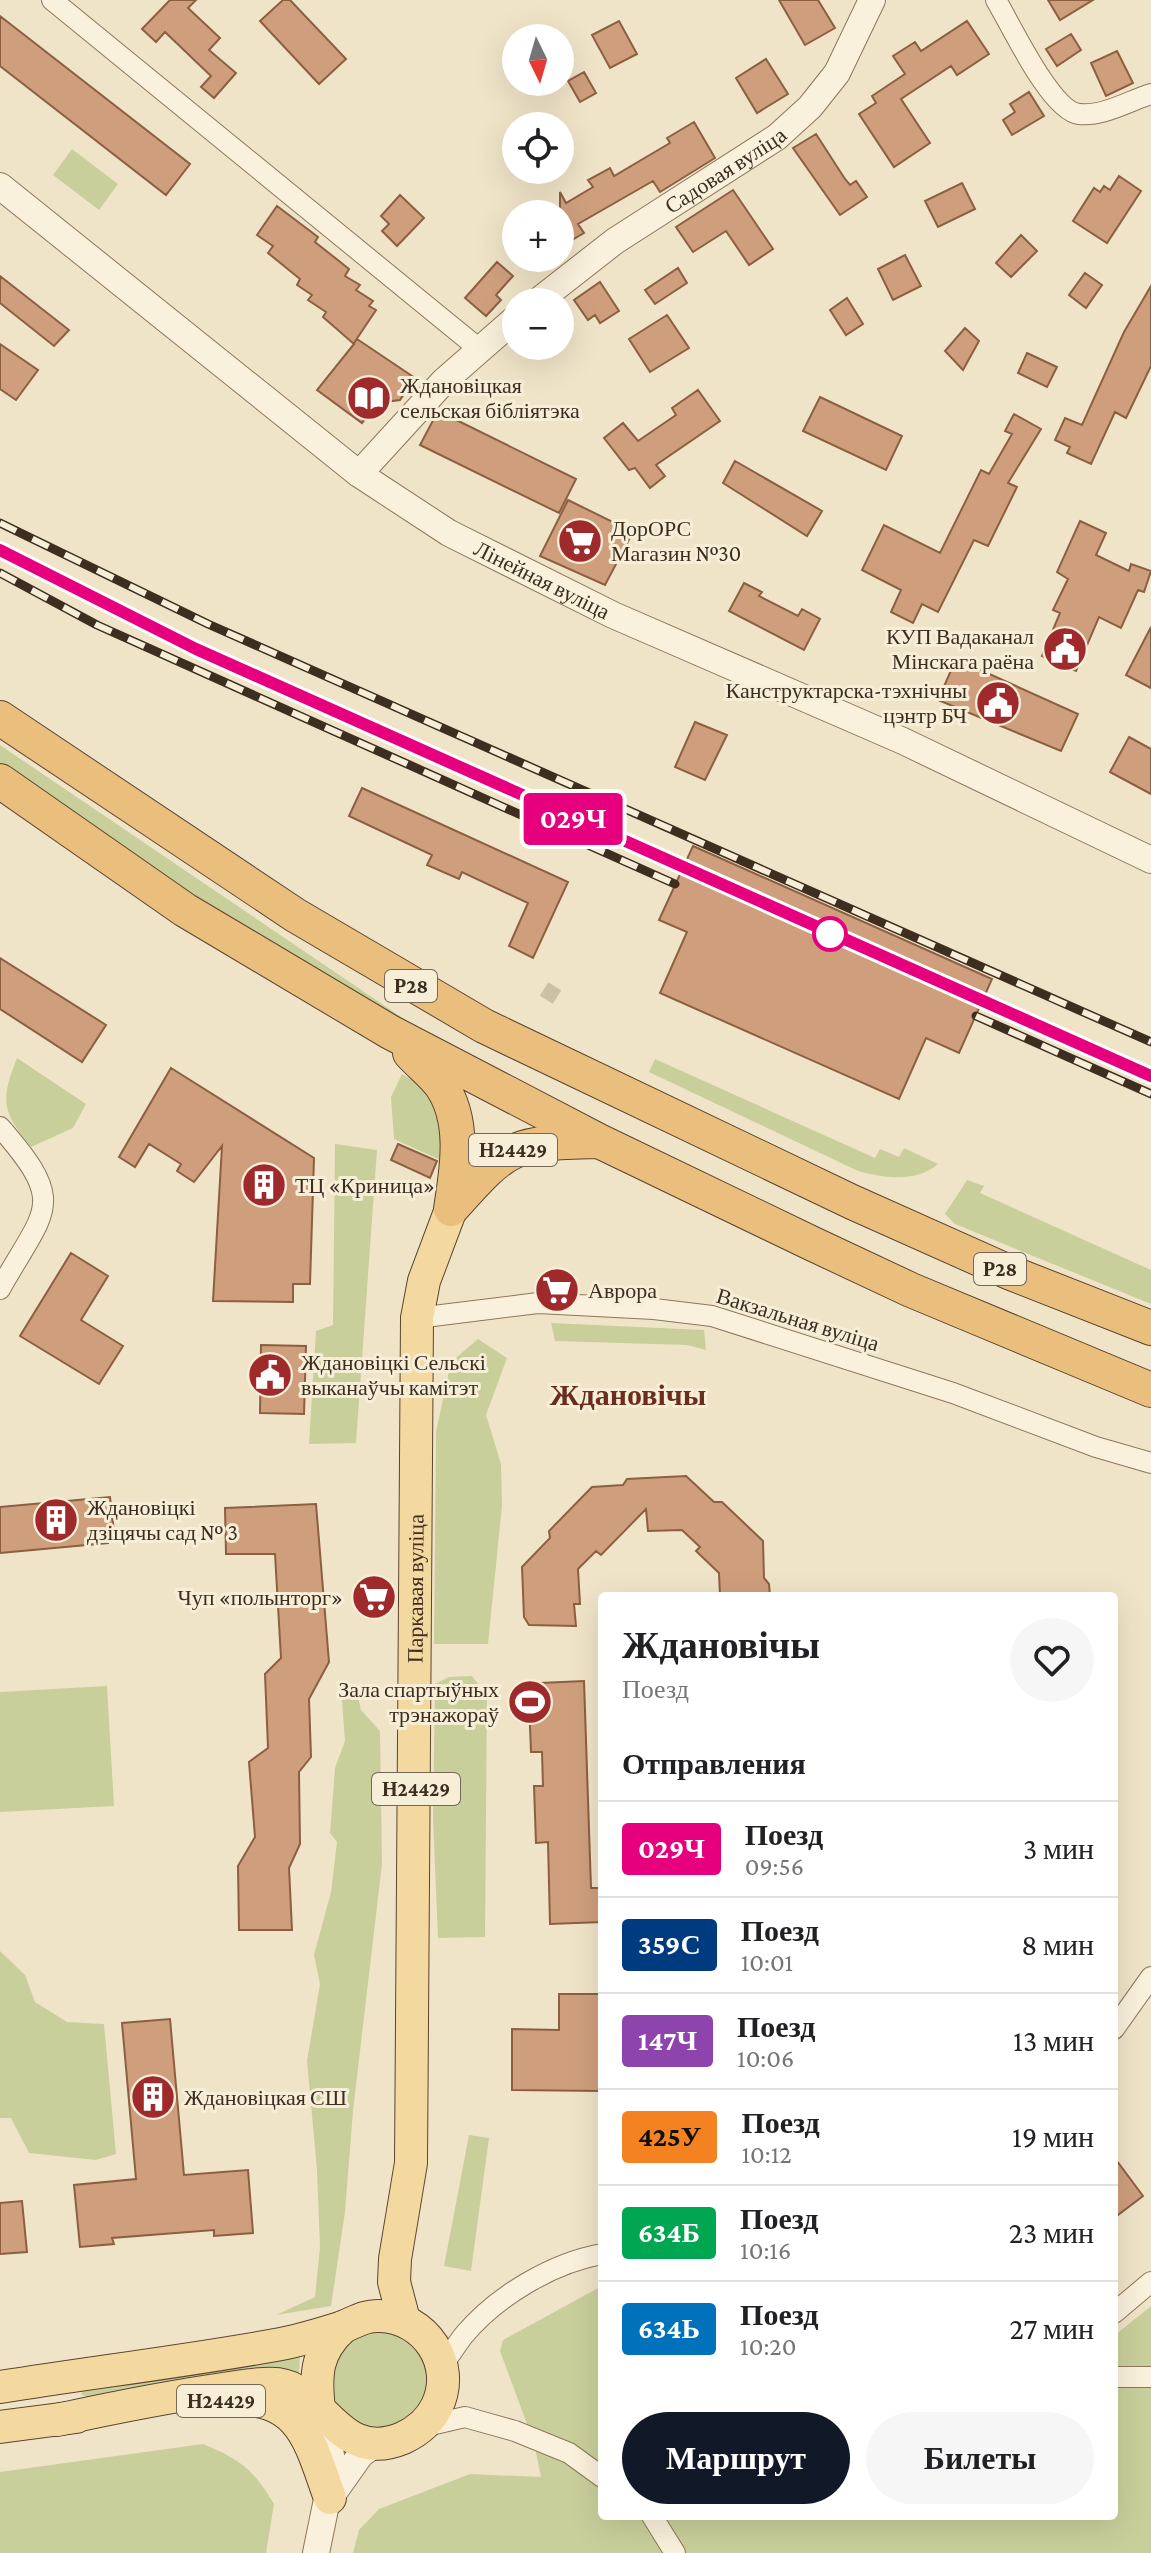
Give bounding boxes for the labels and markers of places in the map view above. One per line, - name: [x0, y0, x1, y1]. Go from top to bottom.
- place label: Ждановіцкая сельская бібліятэка: [400, 373, 580, 423]
- library icon: Ждановіцкая сельская бібліятэка: [345, 374, 393, 422]
- place label: ДорОРС Магазин №30: [611, 516, 741, 566]
- supermarket icon: ДорОРС Магазин №30: [556, 517, 604, 565]
- place label: КУП Вадаканал Мінскага раёна: [886, 624, 1034, 674]
- public building icon: КУП Вадаканал Мінскага раёна: [1041, 625, 1089, 673]
- place label: Канструктарска-тэхнічны цэнтр БЧ: [726, 678, 967, 728]
- public building icon: Канструктарска-тэхнічны цэнтр БЧ: [974, 679, 1022, 727]
- unlabelled marker: [813, 917, 847, 951]
- building icon: ТЦ «Криница»: [240, 1161, 288, 1209]
- place label: ТЦ «Криница»: [295, 1173, 435, 1198]
- supermarket icon: Аврора: [533, 1266, 581, 1314]
- place label: Аврора: [588, 1278, 657, 1303]
- place label: Ждановіцкі Сельскі выканаўчы камітэт: [301, 1350, 486, 1400]
- public building icon: Ждановіцкі Сельскі выканаўчы камітэт: [246, 1351, 294, 1399]
- place label: Ждановіцкі дзіцячы сад № 3: [87, 1495, 238, 1545]
- building icon: Ждановіцкі дзіцячы сад № 3: [32, 1496, 80, 1544]
- supermarket icon: Чуп «полынторг»: [350, 1573, 398, 1621]
- place label: Чуп «полынторг»: [178, 1585, 343, 1610]
- place label: Зала спартыўных трэнажораў: [338, 1677, 499, 1727]
- sports icon: Зала спартыўных трэнажораў: [506, 1678, 554, 1726]
- building icon: Ждановіцкая СШ: [129, 2073, 177, 2121]
- place label: Ждановіцкая СШ: [184, 2085, 347, 2110]

